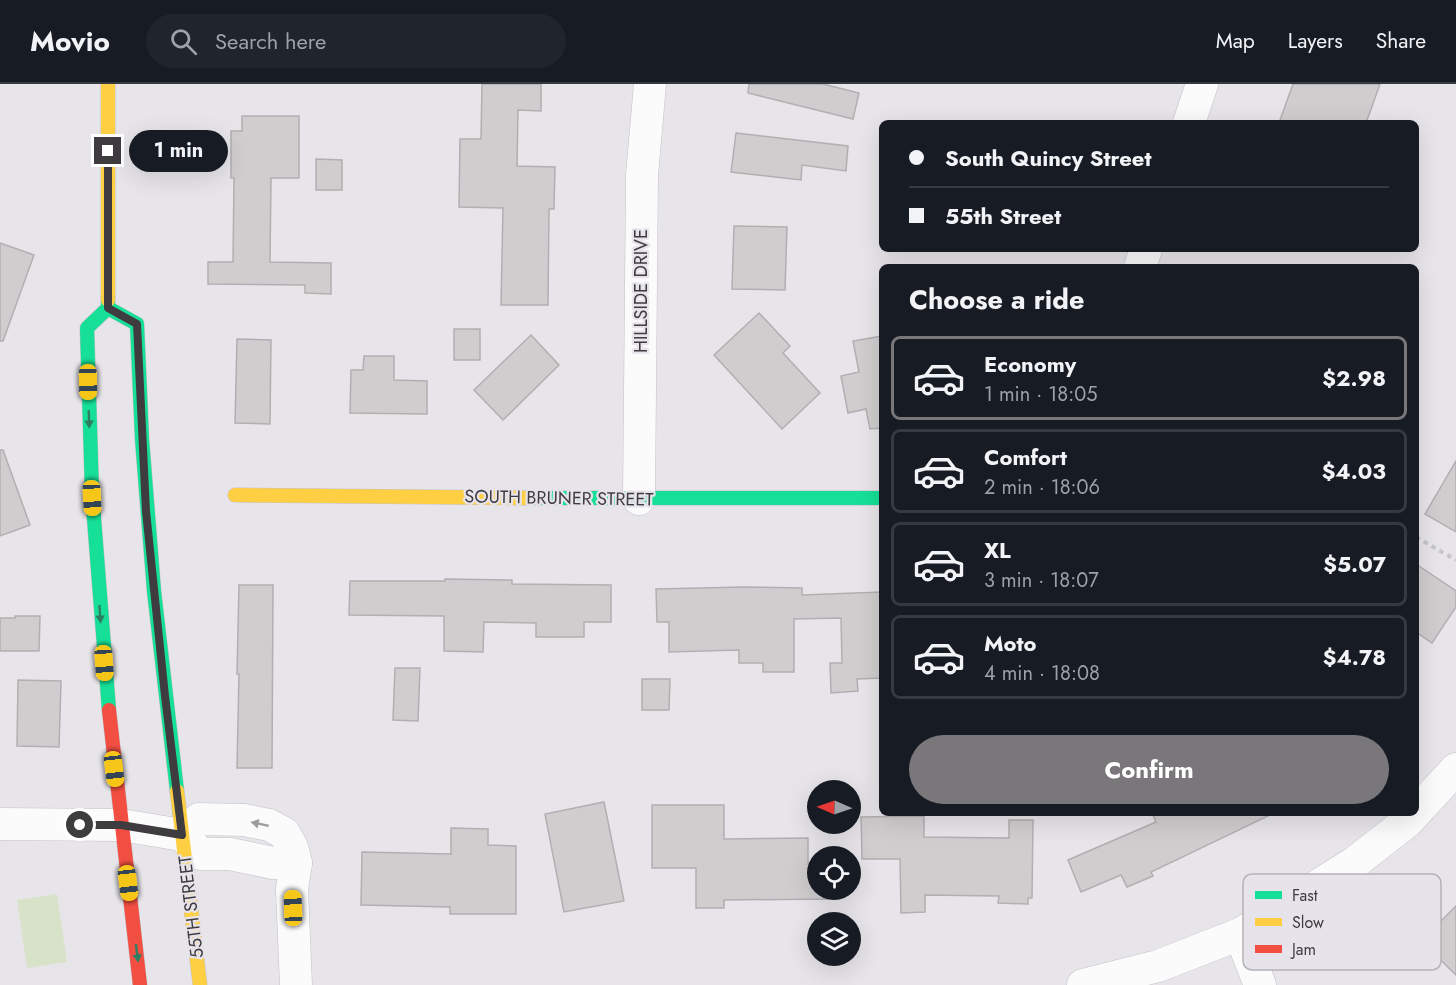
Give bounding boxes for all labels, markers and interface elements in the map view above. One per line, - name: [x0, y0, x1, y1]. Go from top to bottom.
- search box: [146, 14, 566, 68]
- text: Movio: [30, 21, 110, 62]
- icon: search: [167, 25, 200, 58]
- text: Search here: [215, 25, 326, 57]
- text: Map: [1216, 26, 1255, 56]
- text: Layers: [1288, 26, 1343, 56]
- text: Share: [1376, 26, 1426, 56]
- callout: 1 min: [129, 130, 228, 172]
- text: 1 min: [154, 136, 203, 165]
- route end: [94, 137, 121, 164]
- text: South Quincy Street: [945, 142, 1151, 174]
- text: 55th Street: [945, 200, 1061, 232]
- street label: HILLSIDE DRIVE: [628, 229, 654, 353]
- text: Choose a ride: [909, 280, 1084, 319]
- text: Economy: [984, 348, 1076, 380]
- icon: car: [912, 351, 966, 405]
- text: $2.98: [1322, 362, 1386, 394]
- car: [79, 364, 97, 400]
- text: 1 min · 18:05: [984, 380, 1098, 409]
- one-way arrow: [84, 410, 94, 429]
- text: Comfort: [984, 441, 1067, 473]
- icon: car: [912, 444, 966, 498]
- text: $4.03: [1322, 455, 1386, 487]
- text: 2 min · 18:06: [984, 473, 1100, 502]
- car: [82, 480, 102, 516]
- street label: SOUTH BRUNER STREET: [464, 483, 654, 513]
- text: XL: [984, 534, 1011, 566]
- icon: car: [912, 537, 966, 591]
- text: $5.07: [1323, 548, 1386, 580]
- text: 3 min · 18:07: [984, 566, 1099, 595]
- one-way arrow: [95, 605, 105, 624]
- text: Moto: [984, 627, 1037, 659]
- icon: car: [912, 630, 966, 684]
- text: $4.78: [1323, 641, 1386, 673]
- car: [94, 644, 114, 682]
- text: 4 min · 18:08: [984, 659, 1100, 688]
- button: Confirm: [909, 735, 1389, 804]
- car: [103, 750, 125, 788]
- north arrow: [807, 780, 861, 834]
- map controls: [807, 780, 861, 966]
- route start: [66, 811, 93, 838]
- one-way arrow: [251, 819, 270, 828]
- button: locate: [807, 846, 861, 900]
- street label: 55TH STREET: [172, 853, 210, 960]
- car: [117, 864, 139, 902]
- legend: [1243, 874, 1441, 970]
- text: Fast: [1292, 884, 1318, 907]
- car: [283, 890, 303, 926]
- text: Slow: [1292, 911, 1324, 934]
- button: layers: [807, 912, 861, 966]
- text: Jam: [1290, 938, 1316, 961]
- one-way arrow: [132, 944, 141, 963]

